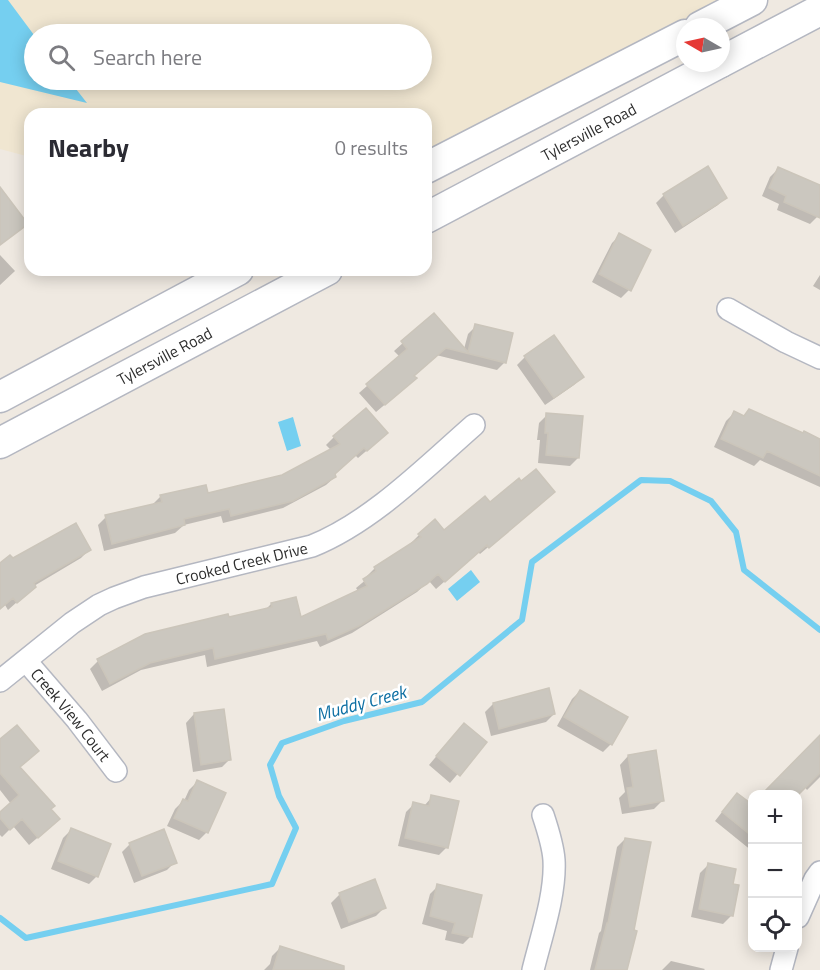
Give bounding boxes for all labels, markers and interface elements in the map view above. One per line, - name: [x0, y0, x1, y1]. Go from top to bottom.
- north arrow: [676, 18, 730, 72]
- search box: [24, 24, 432, 90]
- text: Search here: [93, 40, 202, 74]
- icon: search: [45, 41, 78, 74]
- street label: Tylersville Road: [537, 97, 641, 167]
- text: Nearby: [48, 128, 129, 167]
- text: 0 results: [335, 132, 408, 163]
- street label: Tylersville Road: [113, 321, 216, 391]
- street label: Crooked Creek Drive: [173, 535, 310, 591]
- street label: Creek View Court: [25, 663, 117, 767]
- water label: Muddy Creek: [313, 678, 411, 728]
- map controls: [748, 790, 802, 952]
- button: +: [748, 790, 802, 844]
- button: −: [748, 844, 802, 898]
- button: locate: [748, 898, 802, 952]

